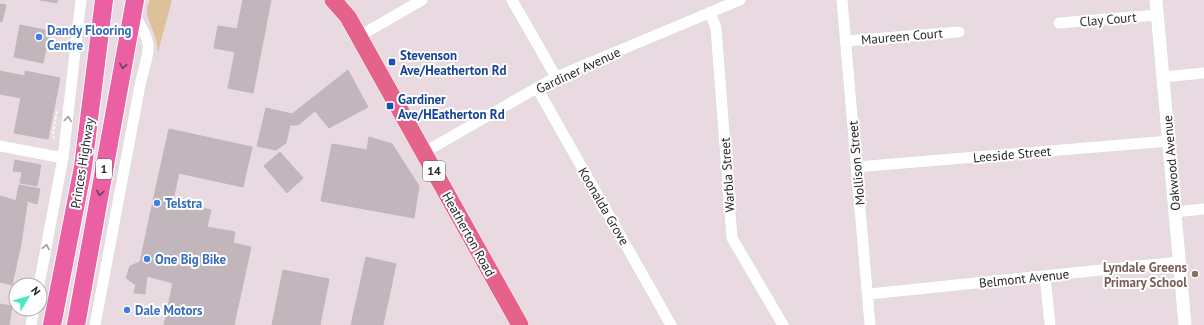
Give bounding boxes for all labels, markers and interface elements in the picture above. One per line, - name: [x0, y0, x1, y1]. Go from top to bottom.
- street label: Clay Court: [1079, 8, 1138, 30]
- place label: Dandy Flooring Centre: [47, 22, 132, 54]
- street label: Maureen Court: [860, 24, 944, 49]
- marker: Dandy Flooring Centre: [34, 32, 44, 42]
- street label: Gardiner Avenue: [533, 44, 623, 97]
- place label: Stevenson Ave/Heatherton Rd: [400, 47, 507, 79]
- marker: Stevenson Ave/Heatherton Rd: [387, 57, 397, 67]
- one-way arrow: [119, 62, 128, 69]
- place label: Gardiner Ave/HEatherton Rd: [398, 91, 505, 123]
- marker: Gardiner Ave/HEatherton Rd: [385, 101, 395, 111]
- one-way arrow: [63, 115, 72, 122]
- street label: Oakwood Avenue: [1159, 115, 1184, 211]
- street label: Princes Highway: [67, 117, 98, 210]
- street label: Mollison Street: [844, 120, 869, 206]
- street label: Warbla Street: [716, 136, 739, 213]
- street label: Leeside Street: [972, 143, 1052, 166]
- road number: 1: [96, 159, 112, 179]
- road number: 14: [423, 161, 445, 181]
- street label: Koonalda Grove: [574, 164, 633, 248]
- street label: Heatherton Road: [438, 189, 499, 279]
- one-way arrow: [96, 190, 105, 197]
- place label: Telstra: [165, 195, 202, 212]
- marker: Telstra: [152, 198, 162, 208]
- one-way arrow: [42, 244, 50, 250]
- place label: One Big Bike: [155, 251, 227, 268]
- marker: One Big Bike: [142, 254, 152, 264]
- place label: Lyndale Greens Primary School: [1103, 259, 1188, 291]
- street label: Belmont Avenue: [978, 265, 1070, 292]
- marker: Lyndale Greens Primary School: [1190, 269, 1200, 279]
- north arrow: [8, 277, 48, 317]
- text: N: [28, 284, 44, 298]
- place label: Dale Motors: [135, 302, 203, 319]
- marker: Dale Motors: [122, 305, 132, 315]

